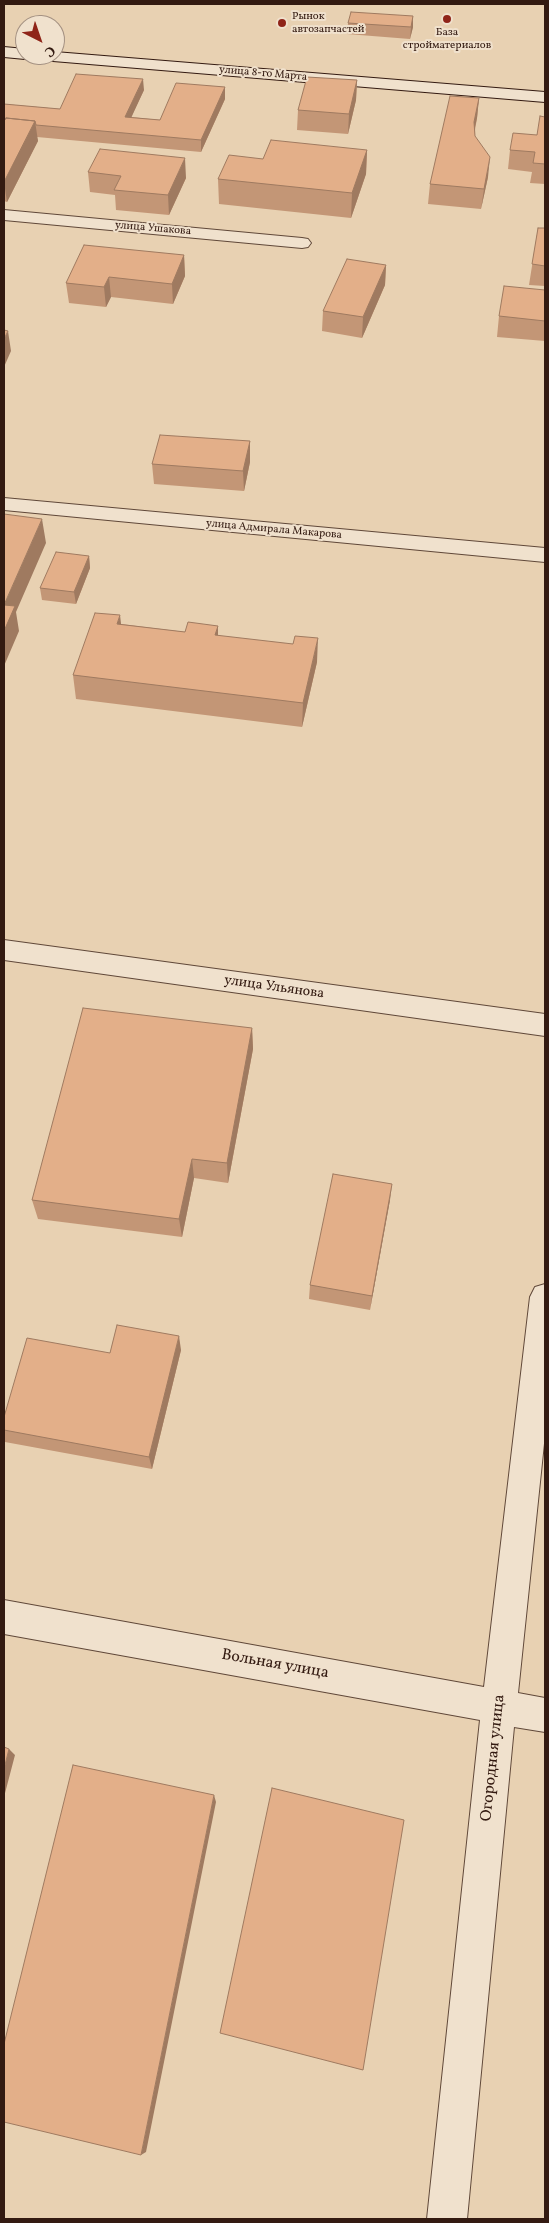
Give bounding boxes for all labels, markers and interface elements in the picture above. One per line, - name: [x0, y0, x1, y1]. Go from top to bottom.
- place label: Рынок автозапчастей: [292, 10, 364, 36]
- marker: База стройматериалов: [441, 13, 453, 25]
- north arrow: [15, 15, 65, 65]
- marker: Рынок автозапчастей: [276, 17, 288, 29]
- place label: База стройматериалов: [403, 26, 491, 52]
- text: С: [40, 41, 59, 61]
- street label: улица 8-го Марта: [218, 64, 308, 84]
- street label: улица Ушакова: [114, 219, 192, 239]
- street label: улица Адмирала Макарова: [205, 517, 343, 543]
- street label: улица Ульянова: [223, 973, 325, 1003]
- street label: Вольная улица: [220, 1646, 330, 1684]
- street label: Огородная улица: [478, 1694, 510, 1822]

